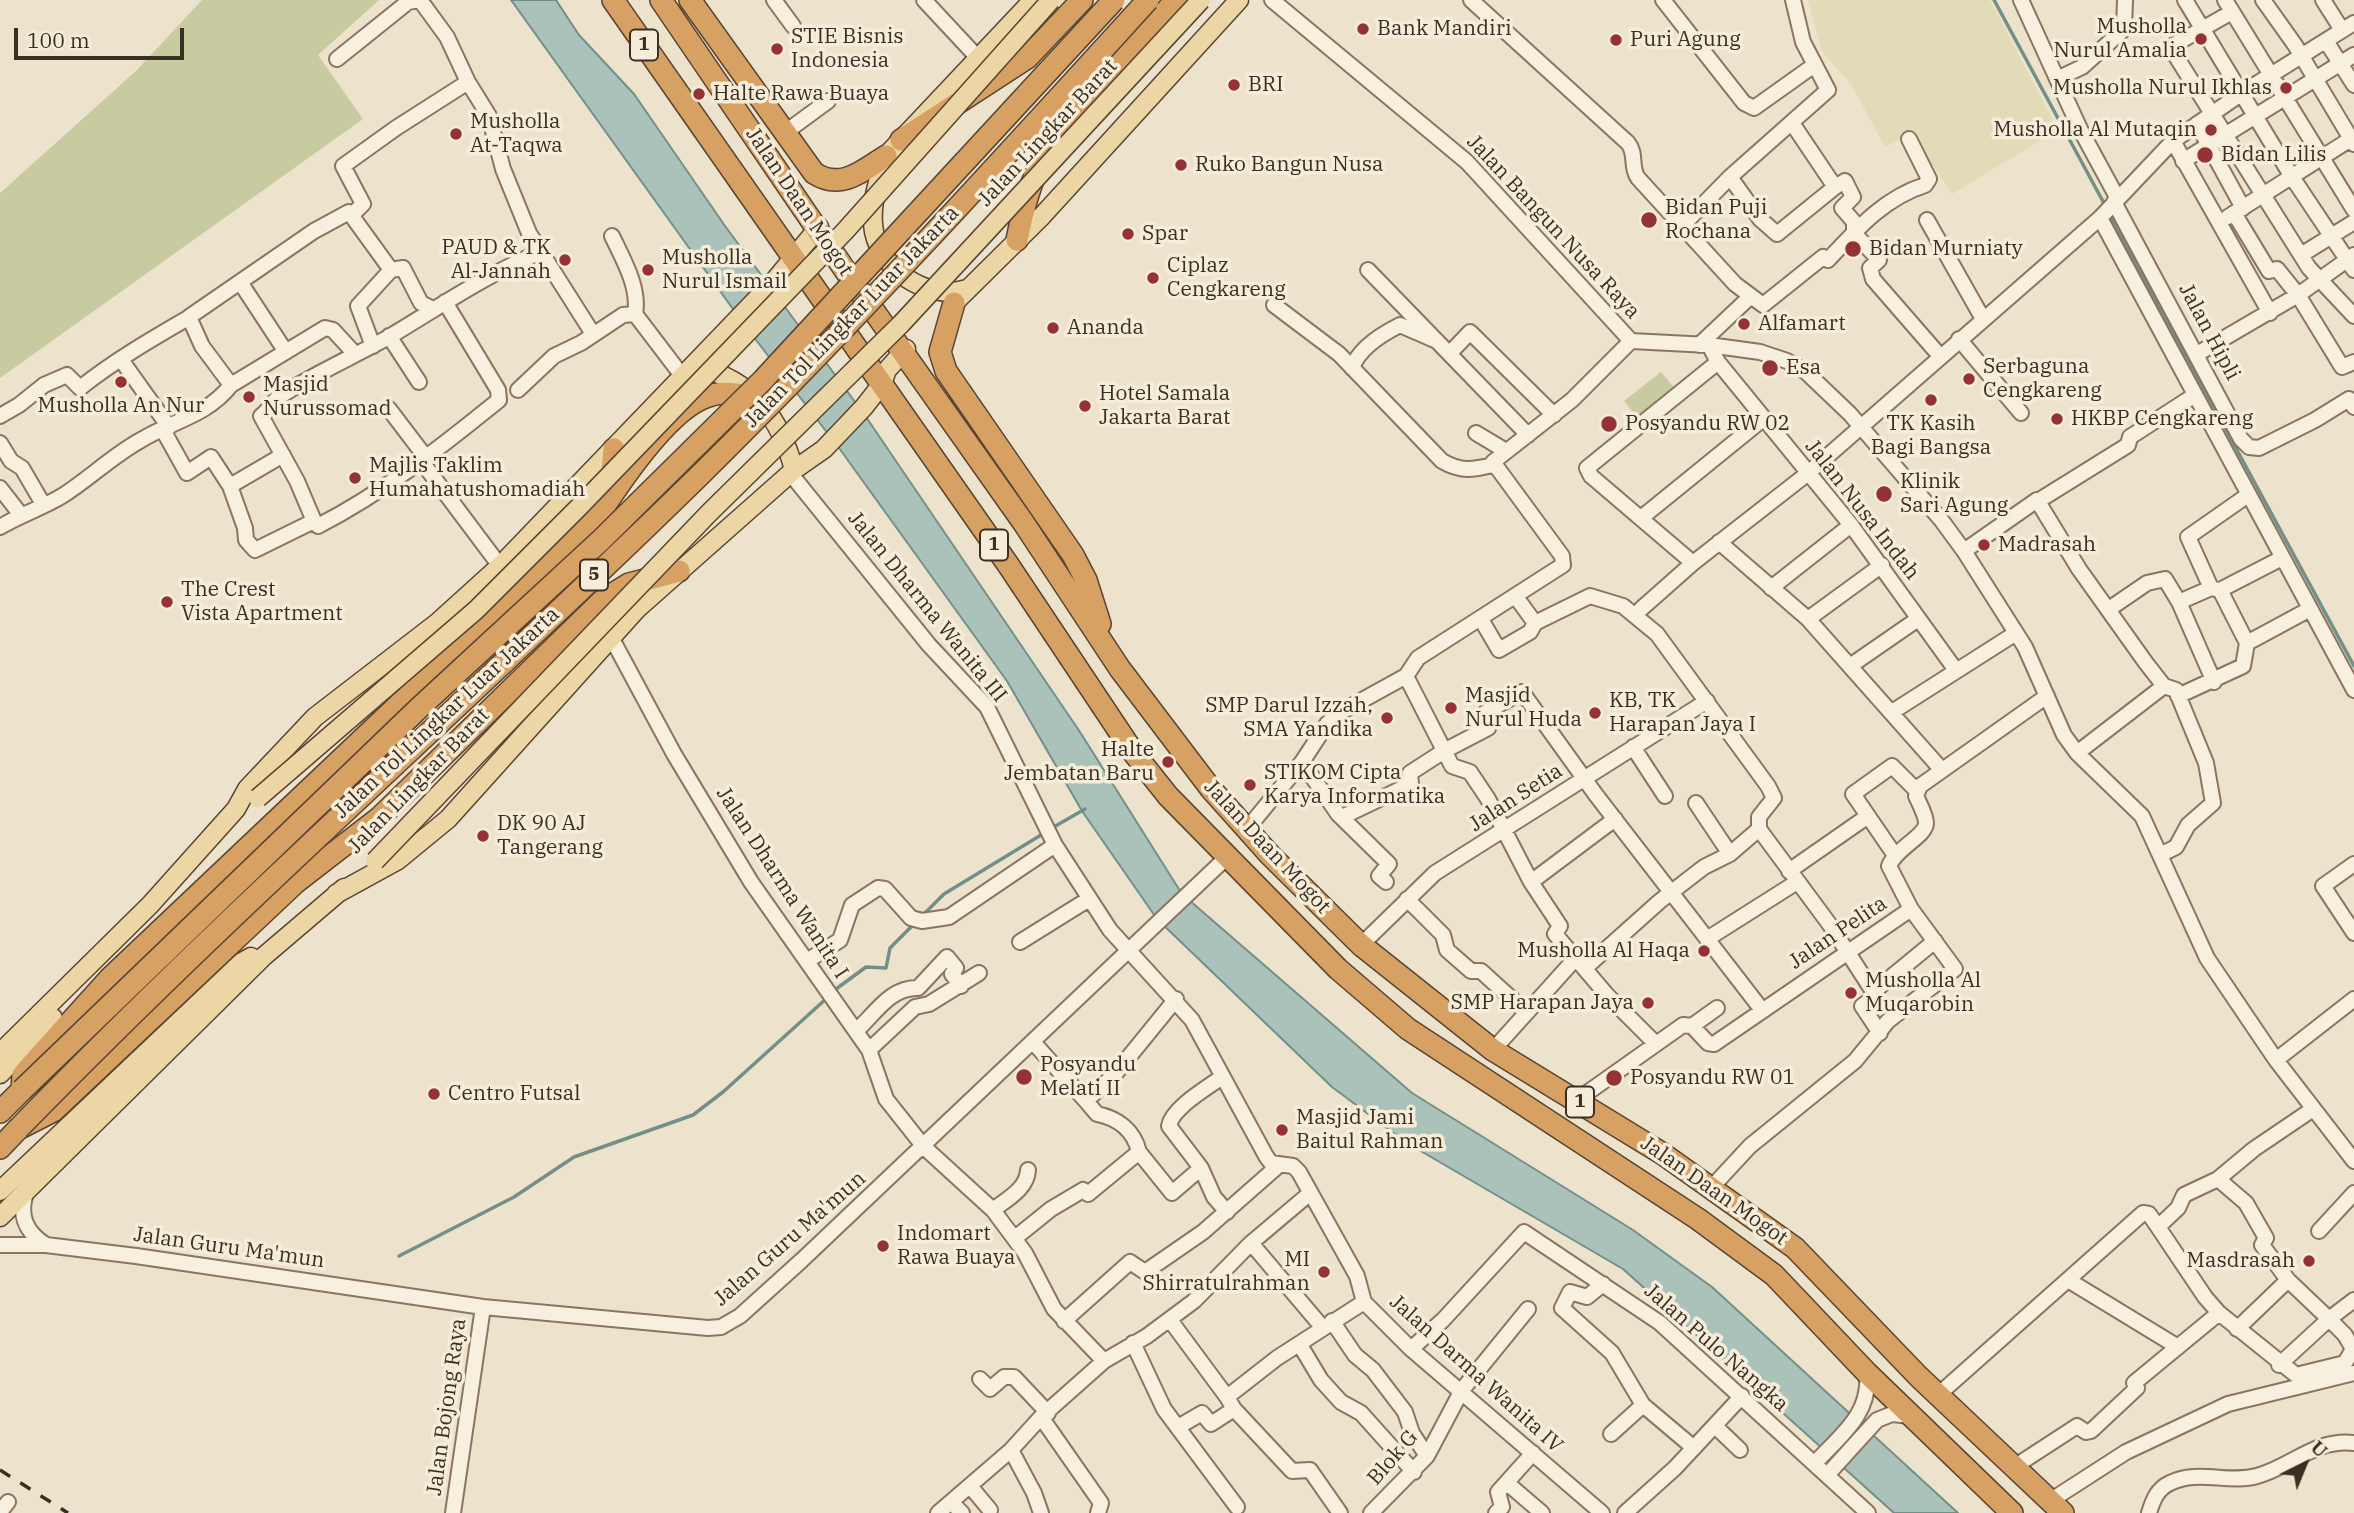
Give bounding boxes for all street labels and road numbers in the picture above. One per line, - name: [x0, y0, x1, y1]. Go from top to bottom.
- road number: 1: [630, 30, 658, 60]
- street label: Jalan Lingkar Barat: [973, 54, 1123, 212]
- street label: Jalan Daan Mogot: [740, 123, 858, 281]
- street label: Jalan Bangun Nusa Raya: [1461, 130, 1645, 324]
- street label: Jalan Tol Lingkar Luar Jakarta: [739, 201, 965, 433]
- street label: Jalan Hipli: [2173, 279, 2245, 385]
- street label: Jalan Nusa Indah: [1799, 435, 1925, 585]
- street label: Jalan Dharma Wanita III: [842, 507, 1012, 707]
- road number: 1: [980, 530, 1008, 560]
- road number: 5: [580, 560, 608, 590]
- street label: Jalan Tol Lingkar Luar Jakarta: [329, 602, 565, 824]
- street label: Jalan Lingkar Barat: [343, 703, 495, 859]
- street label: Jalan Setia: [1465, 759, 1567, 837]
- street label: Jalan Daan Mogot: [1199, 775, 1335, 919]
- street label: Jalan Dharma Wanita I: [711, 782, 853, 984]
- street label: Jalan Pelita: [1784, 891, 1892, 975]
- road number: 1: [1566, 1086, 1594, 1118]
- street label: Jalan Daan Mogot: [1636, 1131, 1792, 1251]
- street label: Jalan Guru Ma'mun: [709, 1166, 871, 1312]
- street label: Jalan Guru Ma'mun: [132, 1222, 326, 1274]
- street label: Jalan Pulo Nangka: [1639, 1279, 1793, 1417]
- street label: Jalan Darma Wanita IV: [1384, 1290, 1568, 1458]
- street label: Jalan Bojong Raya: [422, 1317, 472, 1497]
- street label: Blok G: [1362, 1425, 1424, 1491]

